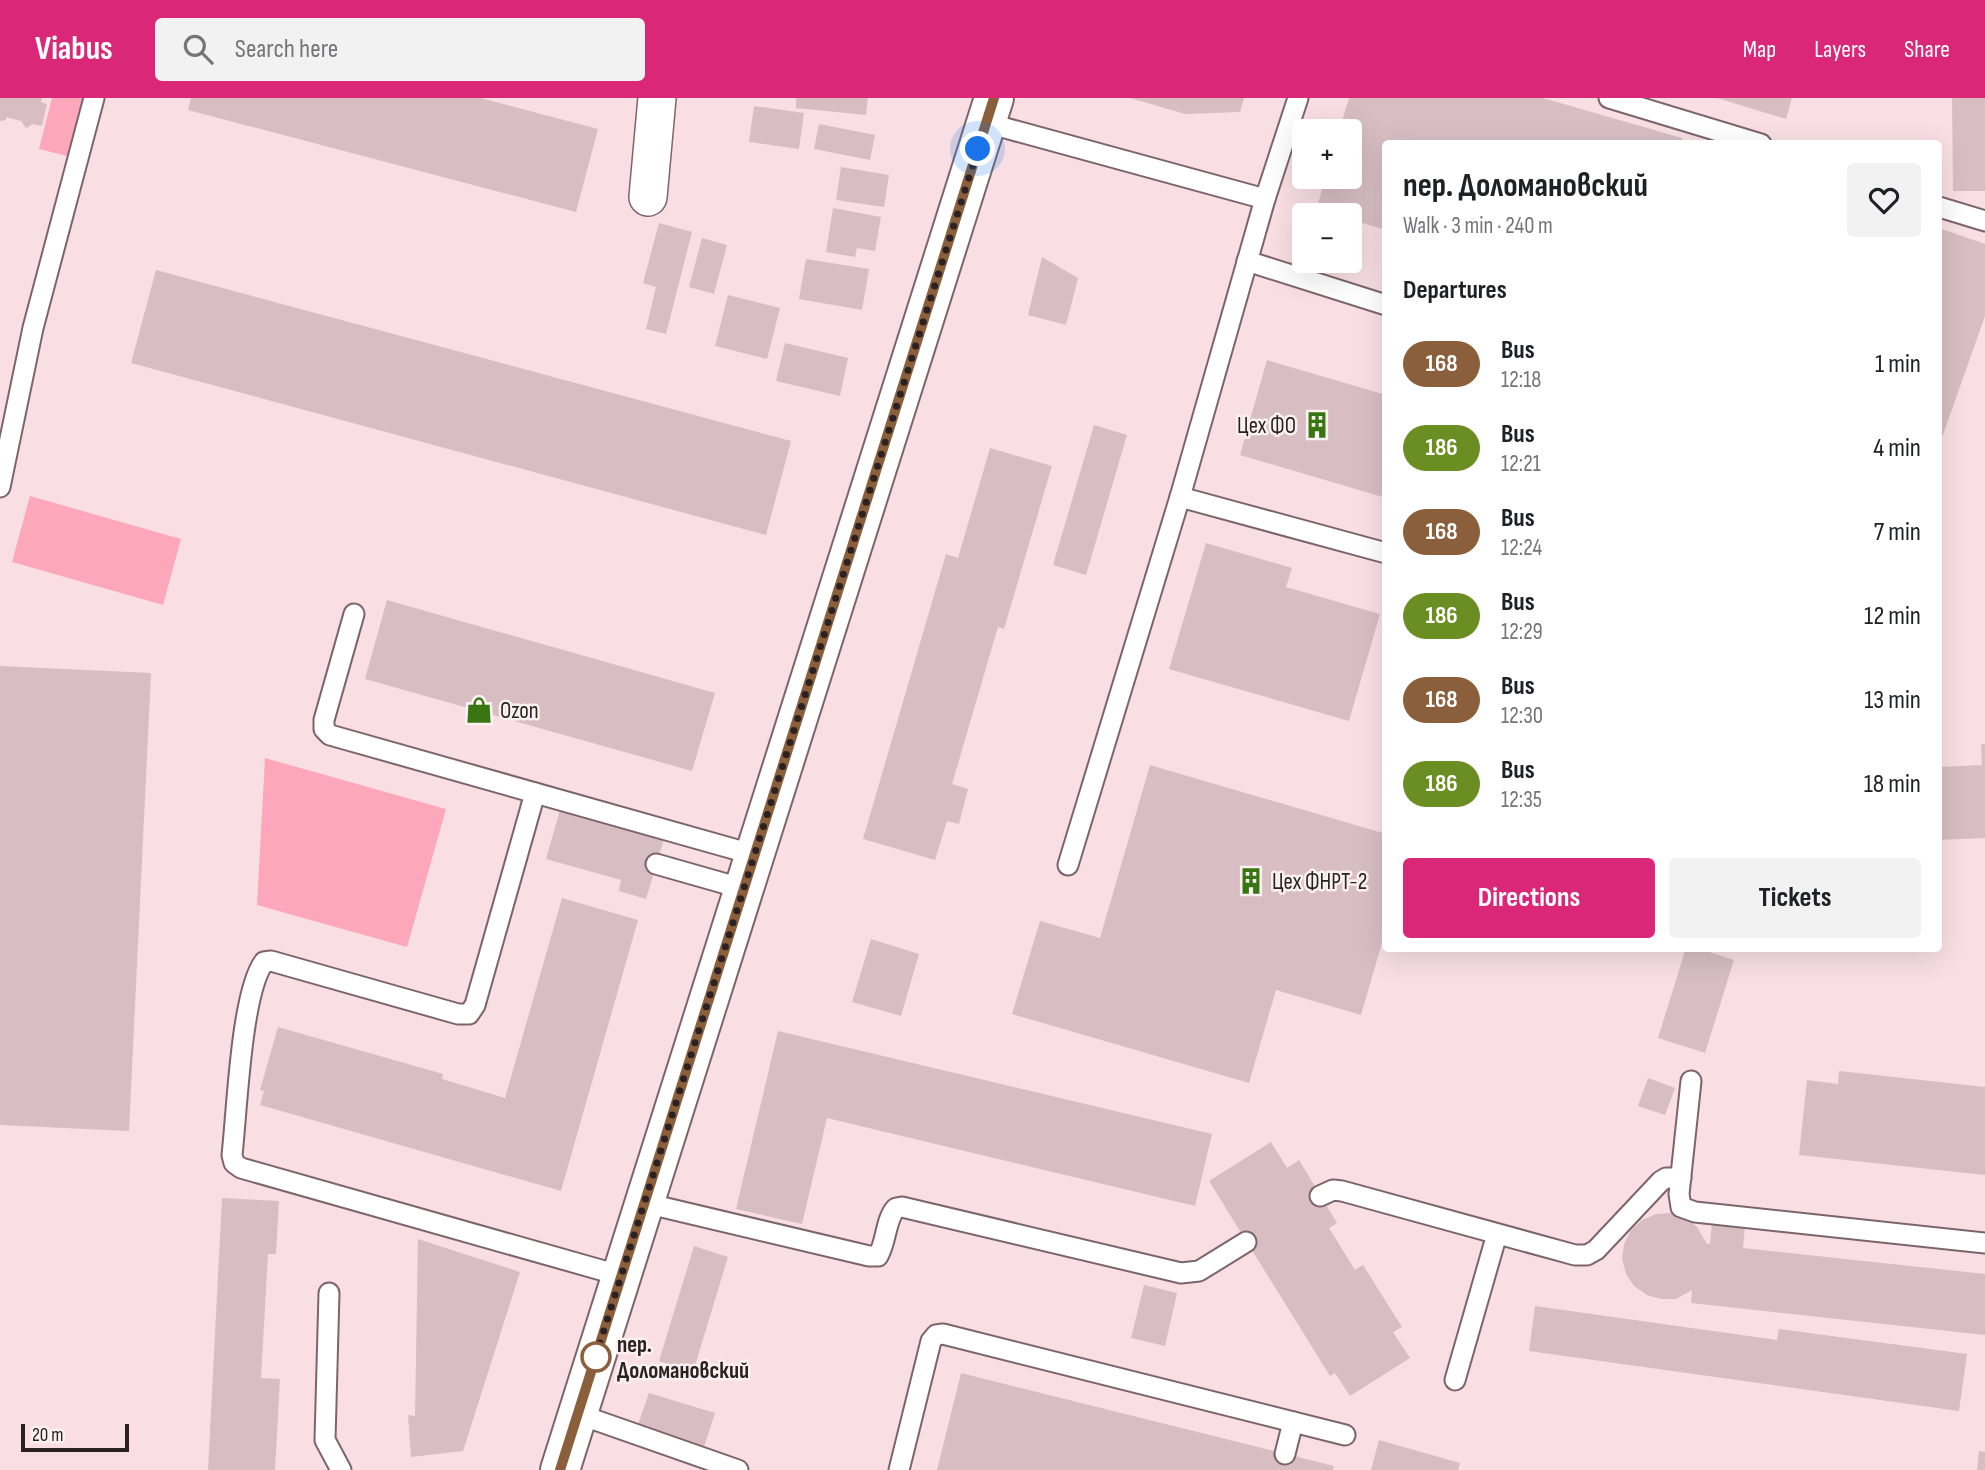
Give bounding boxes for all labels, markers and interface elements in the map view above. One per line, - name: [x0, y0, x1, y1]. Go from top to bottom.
- search box: [155, 18, 645, 81]
- text: Viabus: [35, 29, 113, 69]
- icon: search: [179, 30, 217, 68]
- text: Search here: [235, 34, 338, 65]
- text: Map: [1743, 35, 1776, 64]
- text: Layers: [1814, 35, 1866, 64]
- text: Share: [1904, 35, 1950, 64]
- map controls: [1292, 119, 1362, 273]
- button: +: [1292, 119, 1362, 189]
- your location: [960, 131, 995, 166]
- button: heart: [1847, 163, 1921, 237]
- text: пер. Доломановский: [1403, 166, 1648, 206]
- button: −: [1292, 203, 1362, 273]
- text: Walk · 3 min · 240 m: [1403, 212, 1553, 240]
- text: Departures: [1403, 275, 1507, 306]
- text: Bus: [1501, 335, 1535, 366]
- text: 168: [1425, 349, 1458, 378]
- text: 1 min: [1875, 349, 1921, 380]
- text: 12:18: [1501, 366, 1541, 394]
- building icon: Цех ФО: [1302, 410, 1332, 440]
- place label: Цех ФО: [1237, 412, 1296, 440]
- text: Bus: [1501, 419, 1535, 450]
- text: 186: [1425, 433, 1458, 462]
- text: 4 min: [1873, 433, 1921, 464]
- text: 12:21: [1501, 450, 1541, 478]
- text: Bus: [1501, 503, 1535, 534]
- text: 168: [1425, 517, 1458, 546]
- text: 7 min: [1874, 517, 1921, 548]
- text: 12:24: [1501, 534, 1542, 562]
- text: Bus: [1501, 587, 1535, 618]
- text: 186: [1425, 601, 1458, 630]
- text: 12 min: [1864, 601, 1921, 632]
- text: 12:29: [1501, 618, 1543, 646]
- text: Bus: [1501, 671, 1535, 702]
- text: 168: [1425, 685, 1458, 714]
- text: 13 min: [1864, 685, 1921, 716]
- shop icon: Ozon: [464, 695, 494, 725]
- place label: Ozon: [500, 697, 539, 725]
- text: 12:30: [1501, 702, 1543, 730]
- text: Bus: [1501, 755, 1535, 786]
- text: 186: [1425, 769, 1458, 798]
- text: 18 min: [1864, 769, 1921, 800]
- text: 12:35: [1501, 786, 1542, 814]
- button: Directions: [1403, 858, 1655, 938]
- button: Tickets: [1669, 858, 1921, 938]
- building icon: Цех ФНРТ-2: [1236, 866, 1266, 896]
- place label: Цех ФНРТ-2: [1272, 868, 1367, 896]
- place label: пер. Доломановский: [617, 1331, 749, 1385]
- marker: пер. Доломановский: [581, 1342, 611, 1372]
- scale bar: [21, 1421, 130, 1453]
- text: 20 m: [32, 1424, 64, 1447]

